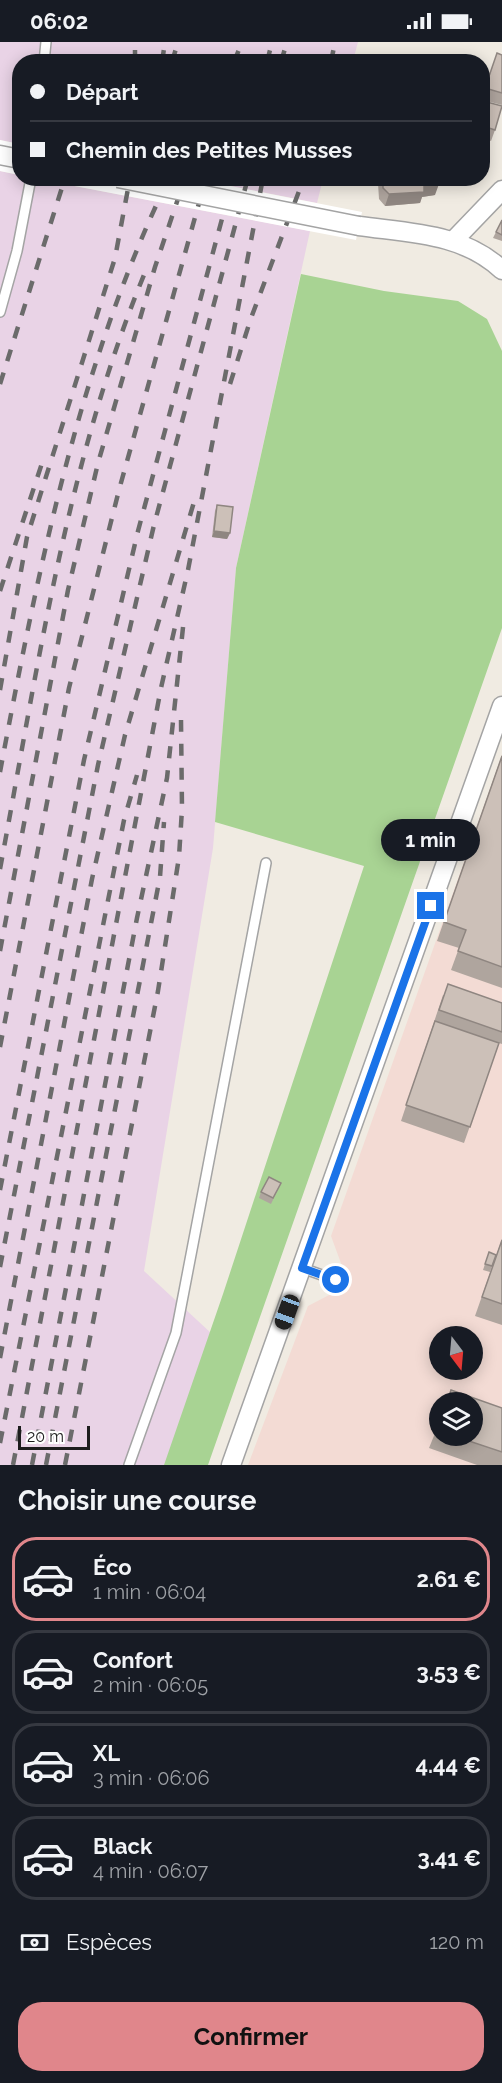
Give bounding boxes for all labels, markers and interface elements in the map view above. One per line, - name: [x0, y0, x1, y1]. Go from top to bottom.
- text: 06:02: [30, 8, 88, 34]
- text: Départ: [66, 79, 138, 105]
- text: Chemin des Petites Musses: [66, 137, 352, 163]
- callout: 1 min: [382, 819, 480, 861]
- text: 1 min: [405, 828, 456, 852]
- route end: [417, 892, 444, 919]
- route start: [322, 1266, 349, 1293]
- car: [272, 1292, 302, 1332]
- north arrow: [429, 1326, 483, 1380]
- map controls: [429, 1326, 483, 1446]
- button: layers: [429, 1392, 483, 1446]
- scale bar: [18, 1423, 90, 1450]
- text: 20 m: [27, 1427, 64, 1446]
- text: Choisir une course: [18, 1485, 256, 1516]
- icon: car: [21, 1552, 75, 1606]
- text: Éco: [93, 1554, 132, 1580]
- text: 2.61 €: [417, 1566, 481, 1592]
- text: 1 min · 06:04: [93, 1580, 206, 1604]
- icon: car: [21, 1645, 75, 1699]
- text: Confort: [93, 1647, 173, 1673]
- text: 3.53 €: [416, 1659, 481, 1685]
- text: 2 min · 06:05: [93, 1673, 208, 1697]
- icon: car: [21, 1738, 75, 1792]
- text: XL: [93, 1740, 120, 1766]
- text: 4.44 €: [416, 1752, 481, 1778]
- text: 3 min · 06:06: [93, 1766, 210, 1790]
- icon: car: [21, 1831, 75, 1885]
- text: Black: [93, 1833, 152, 1859]
- text: 3.41 €: [418, 1845, 481, 1871]
- text: 4 min · 06:07: [93, 1859, 208, 1883]
- icon: cash: [18, 1926, 51, 1959]
- text: Espèces: [66, 1929, 152, 1955]
- text: 120 m: [429, 1930, 484, 1954]
- button: Confirmer: [18, 2002, 484, 2071]

